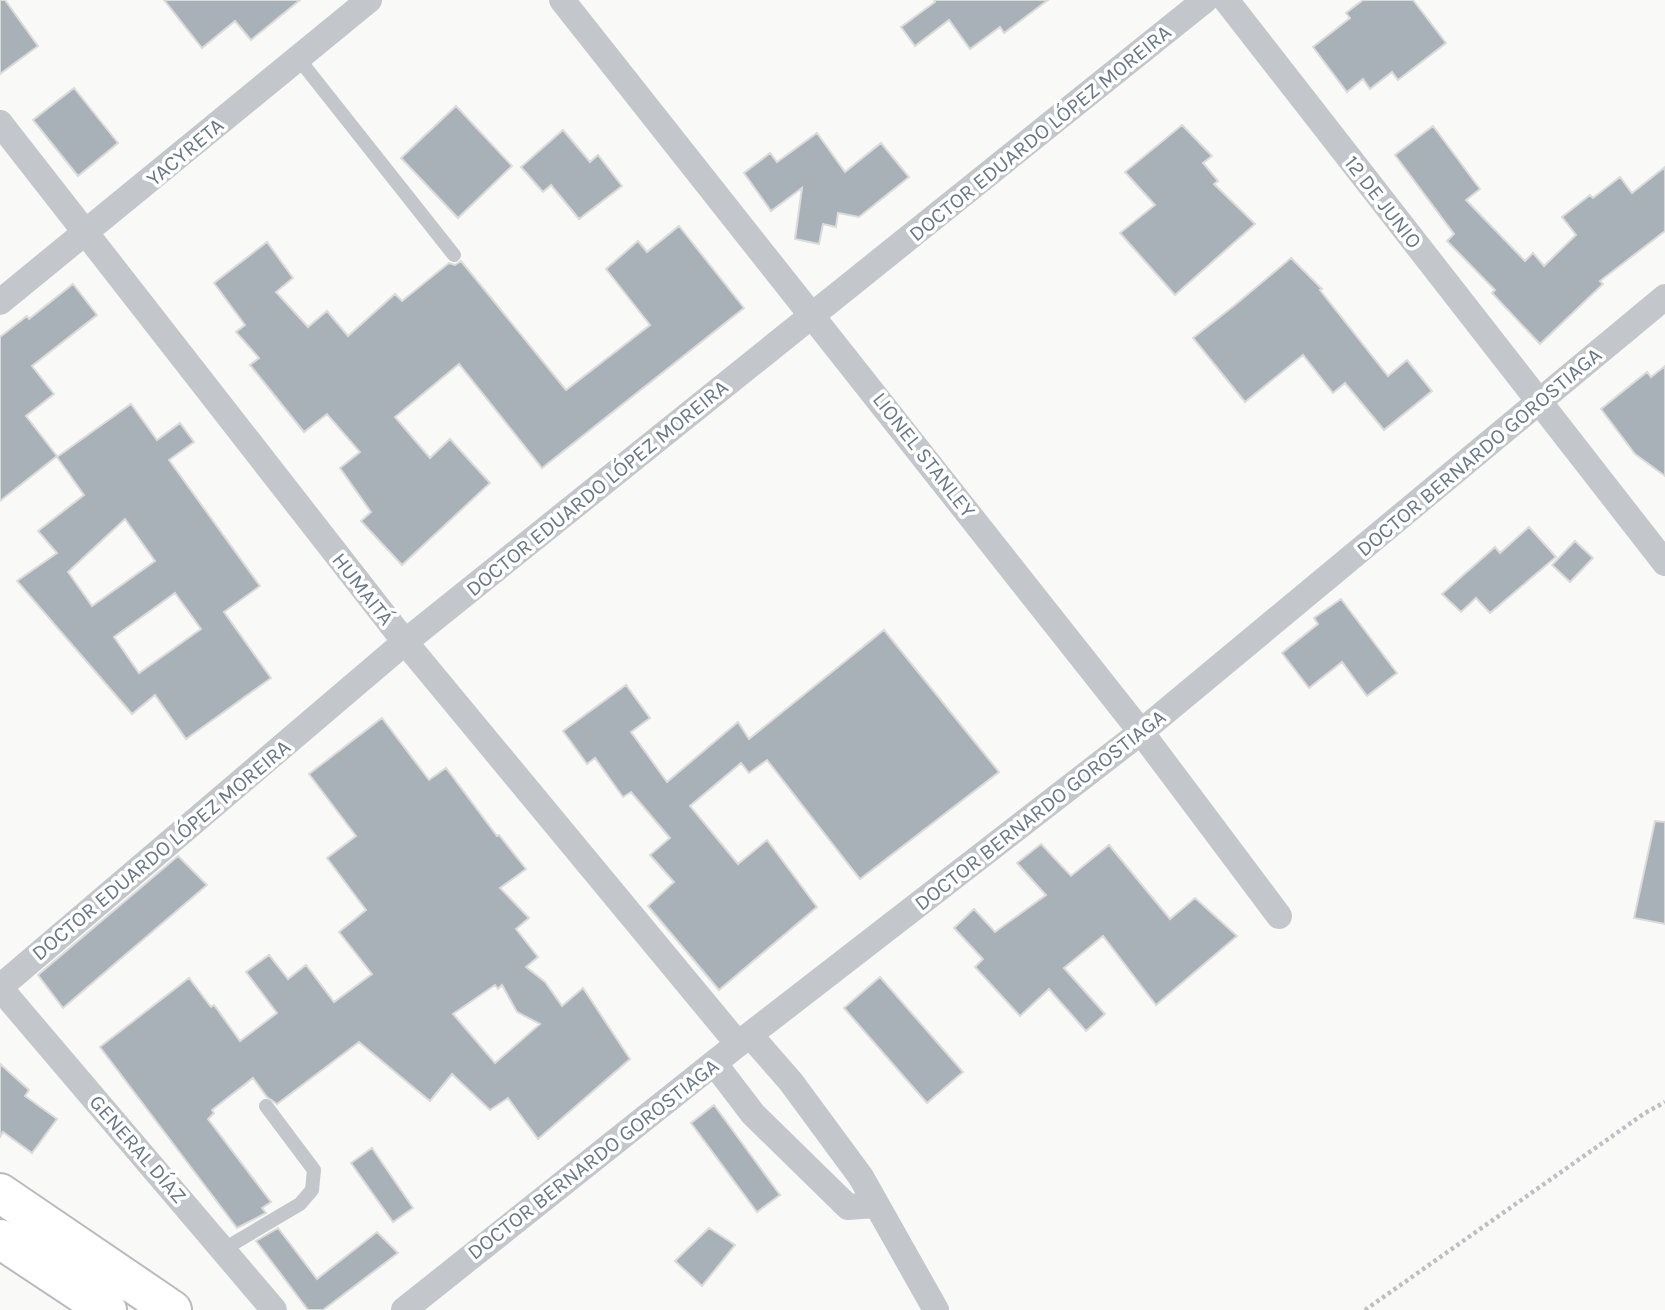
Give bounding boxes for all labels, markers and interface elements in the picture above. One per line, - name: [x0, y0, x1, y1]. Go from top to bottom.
- street label: DOCTOR EDUARDO LÓPEZ MOREIRA: [904, 20, 1176, 246]
- street label: YACYRETA: [142, 113, 228, 191]
- street label: 12 DE JUNIO: [1339, 151, 1427, 253]
- street label: DOCTOR BERNARDO GOROSTIAGA: [1352, 343, 1606, 561]
- street label: DOCTOR EDUARDO LÓPEZ MOREIRA: [461, 375, 733, 601]
- street label: LIONEL STANLEY: [868, 388, 981, 523]
- street label: HUMAITÁ: [327, 548, 399, 630]
- street label: DOCTOR BERNARDO GOROSTIAGA: [910, 705, 1170, 915]
- street label: DOCTOR EDUARDO LÓPEZ MOREIRA: [27, 735, 295, 965]
- street label: DOCTOR BERNARDO GOROSTIAGA: [463, 1054, 723, 1264]
- street label: GENERAL DÍAZ: [85, 1090, 191, 1208]

